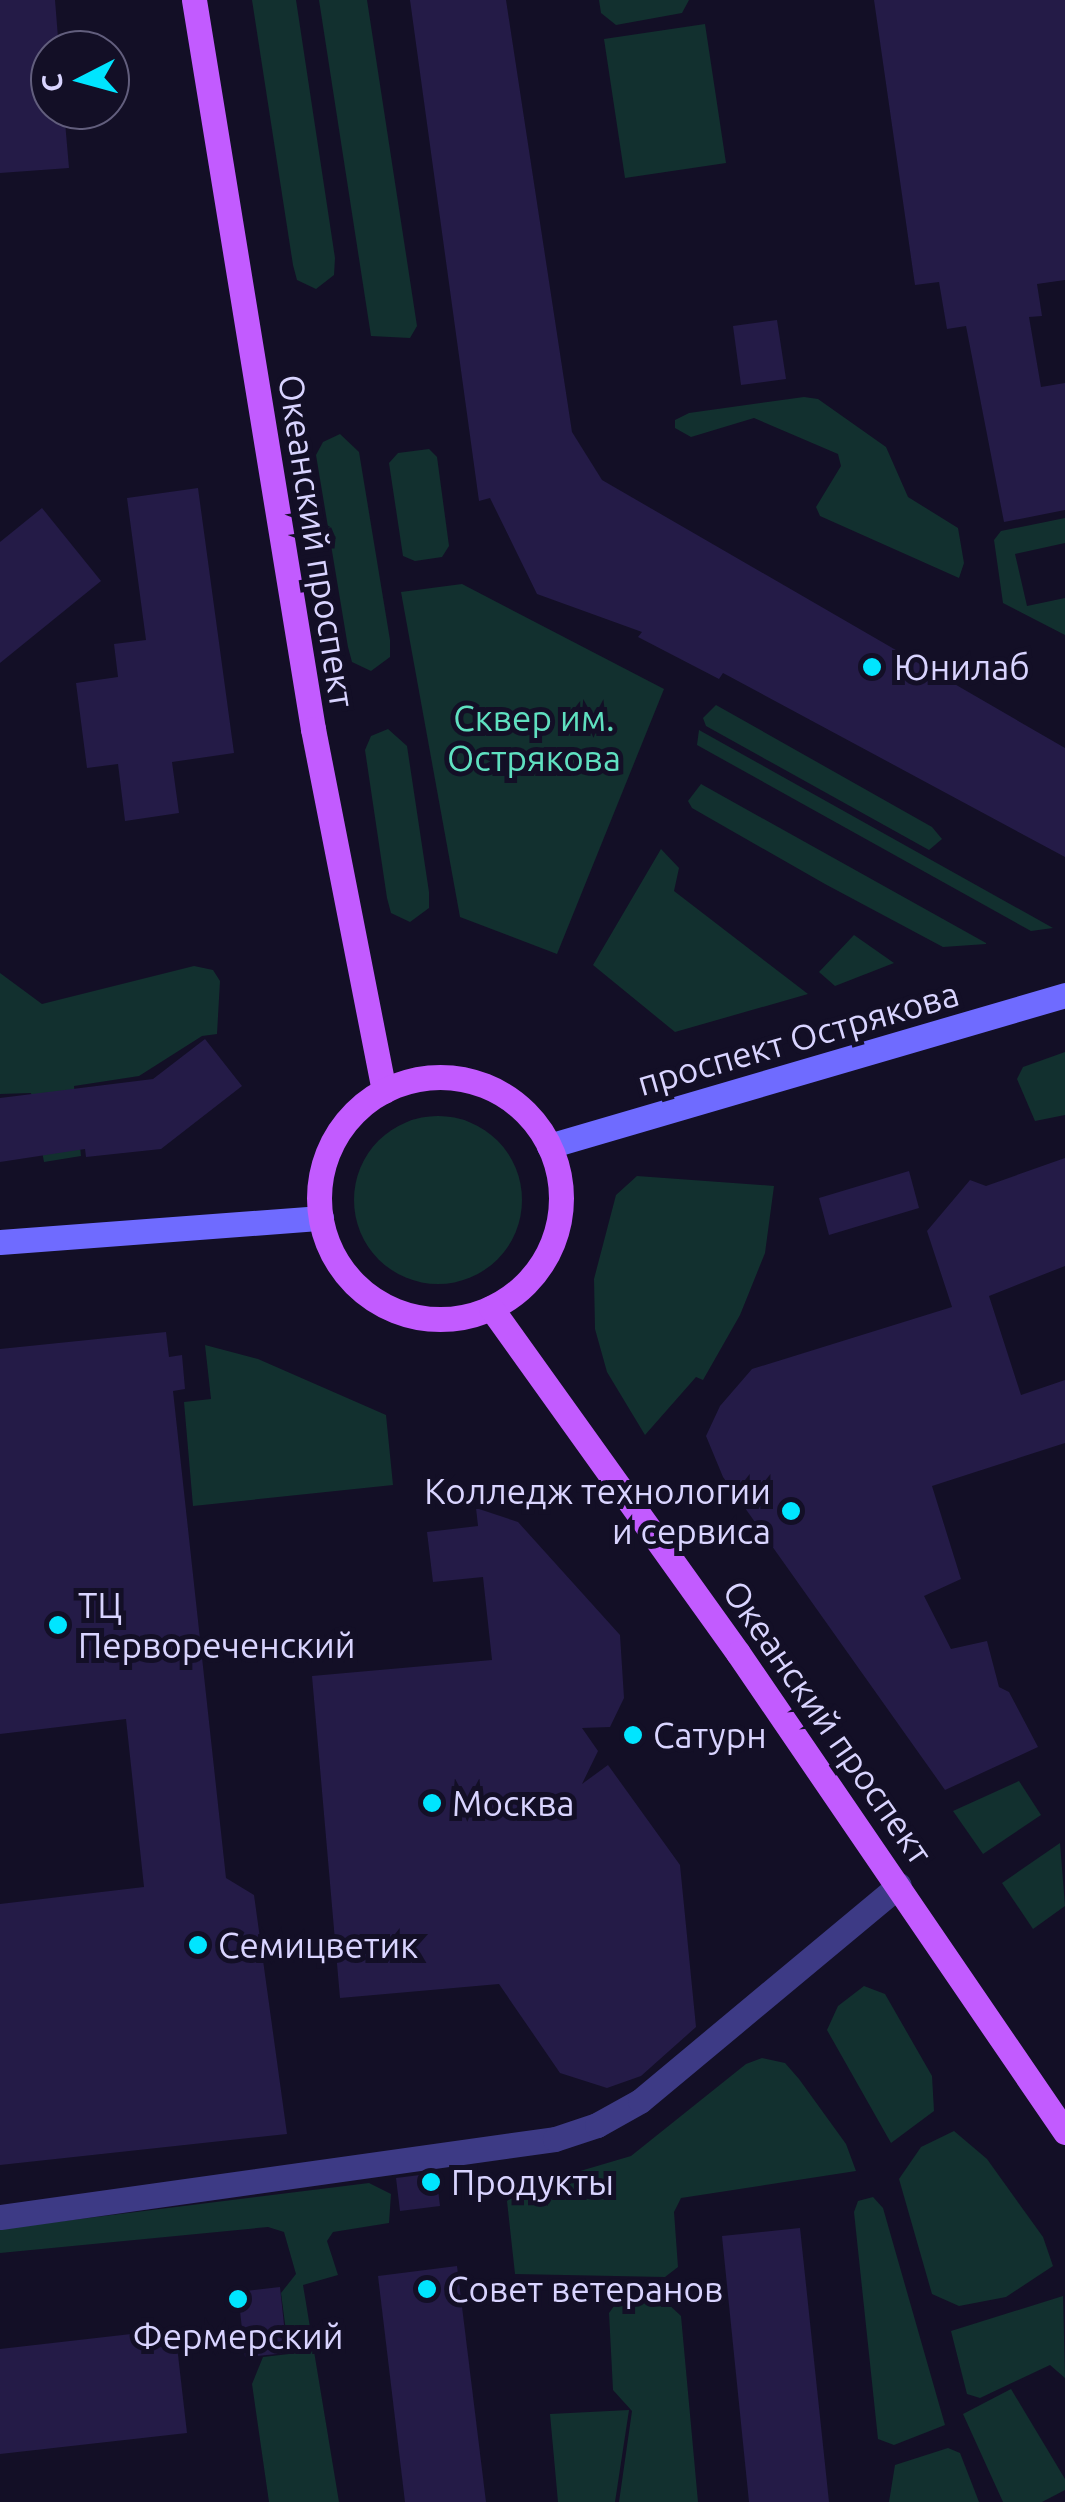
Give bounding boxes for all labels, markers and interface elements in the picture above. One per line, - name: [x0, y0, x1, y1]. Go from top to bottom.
- north arrow: [30, 30, 130, 130]
- text: С: [35, 72, 68, 94]
- street label: Океанский проспект: [270, 372, 364, 710]
- place label: Юнилаб: [894, 646, 1030, 688]
- marker: Юнилаб: [859, 654, 885, 680]
- park label: Сквер им. Острякова: [447, 697, 621, 779]
- street label: проспект Острякова: [633, 972, 963, 1104]
- place label: Колледж технологии и сервиса: [424, 1470, 771, 1552]
- marker: Колледж технологии и сервиса: [780, 1500, 802, 1522]
- street label: Океанский проспект: [714, 1572, 942, 1872]
- place label: ТЦ Первореченский: [78, 1584, 355, 1666]
- marker: ТЦ Первореченский: [47, 1614, 69, 1636]
- place label: Сатурн: [653, 1714, 767, 1756]
- marker: Сатурн: [622, 1724, 644, 1746]
- place label: Москва: [452, 1782, 574, 1824]
- marker: Москва: [421, 1792, 443, 1814]
- place label: Семицветик: [218, 1924, 418, 1966]
- marker: Семицветик: [187, 1934, 209, 1956]
- place label: Продукты: [451, 2161, 614, 2203]
- marker: Продукты: [420, 2171, 442, 2193]
- place label: Совет ветеранов: [447, 2268, 723, 2310]
- marker: Совет ветеранов: [416, 2278, 438, 2300]
- marker: Фермерский: [227, 2288, 249, 2310]
- place label: Фермерский: [133, 2315, 343, 2357]

